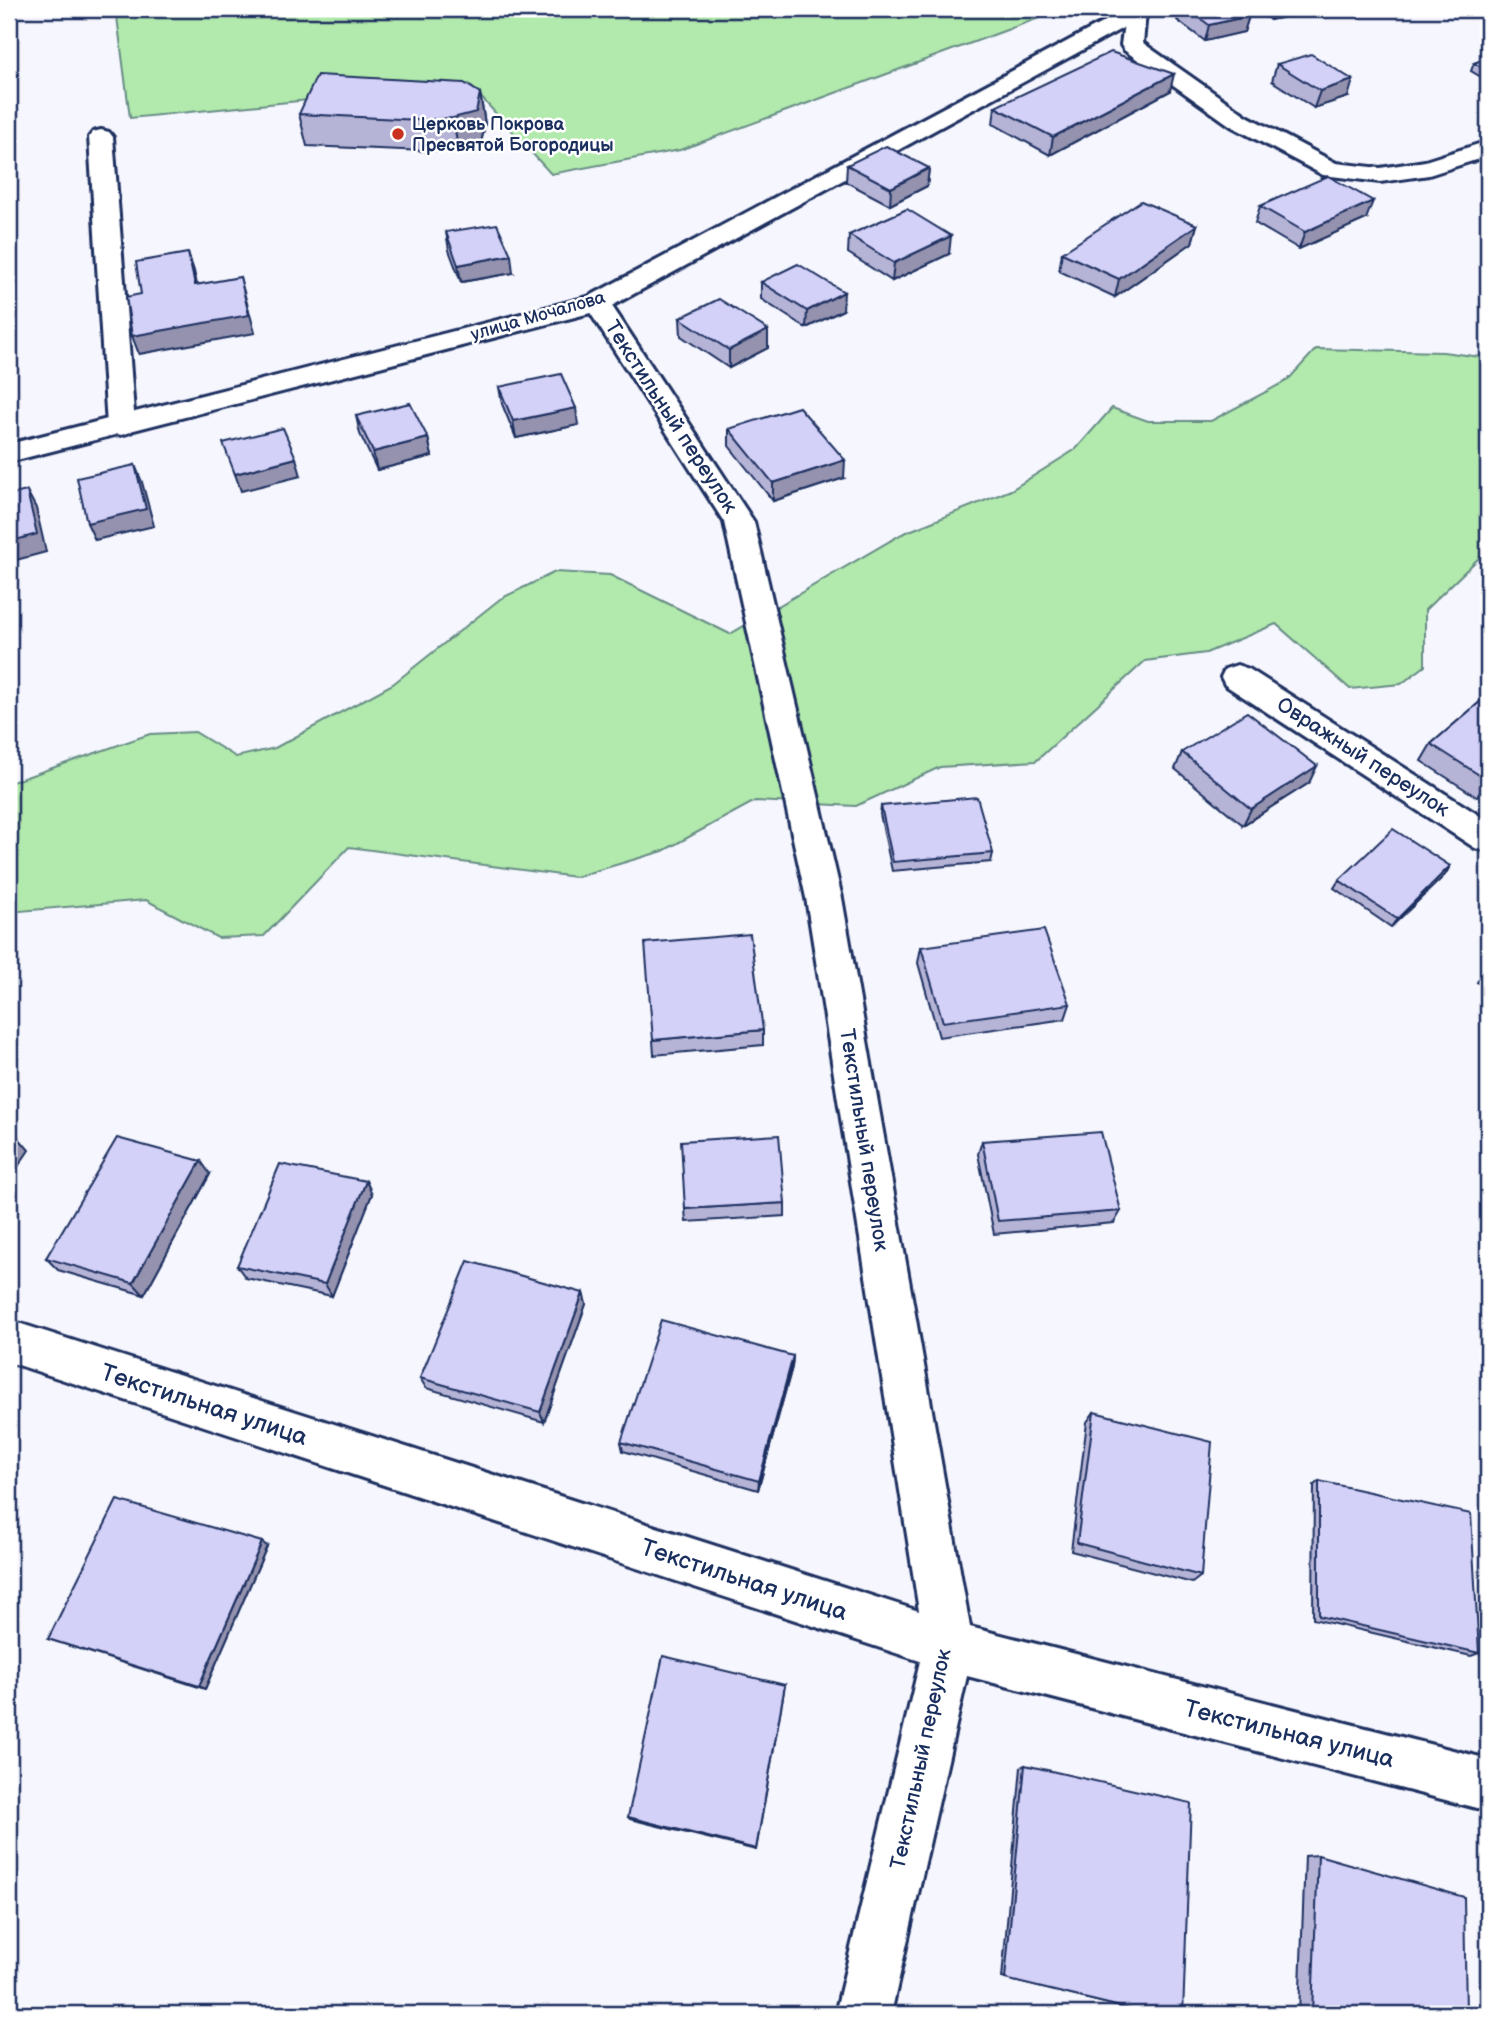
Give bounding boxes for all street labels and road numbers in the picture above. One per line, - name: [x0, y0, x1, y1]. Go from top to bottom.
- street label: улица Мочалова: [468, 287, 608, 345]
- street label: Текстильный переулок: [599, 316, 743, 518]
- street label: Овражный переулок: [1272, 692, 1454, 822]
- street label: Текстильный переулок: [834, 1027, 894, 1253]
- street label: Текстильная улица: [97, 1358, 311, 1452]
- street label: Текстильная улица: [637, 1533, 851, 1627]
- street label: Текстильный переулок: [885, 1647, 957, 1871]
- street label: Текстильная улица: [1181, 1694, 1397, 1774]

